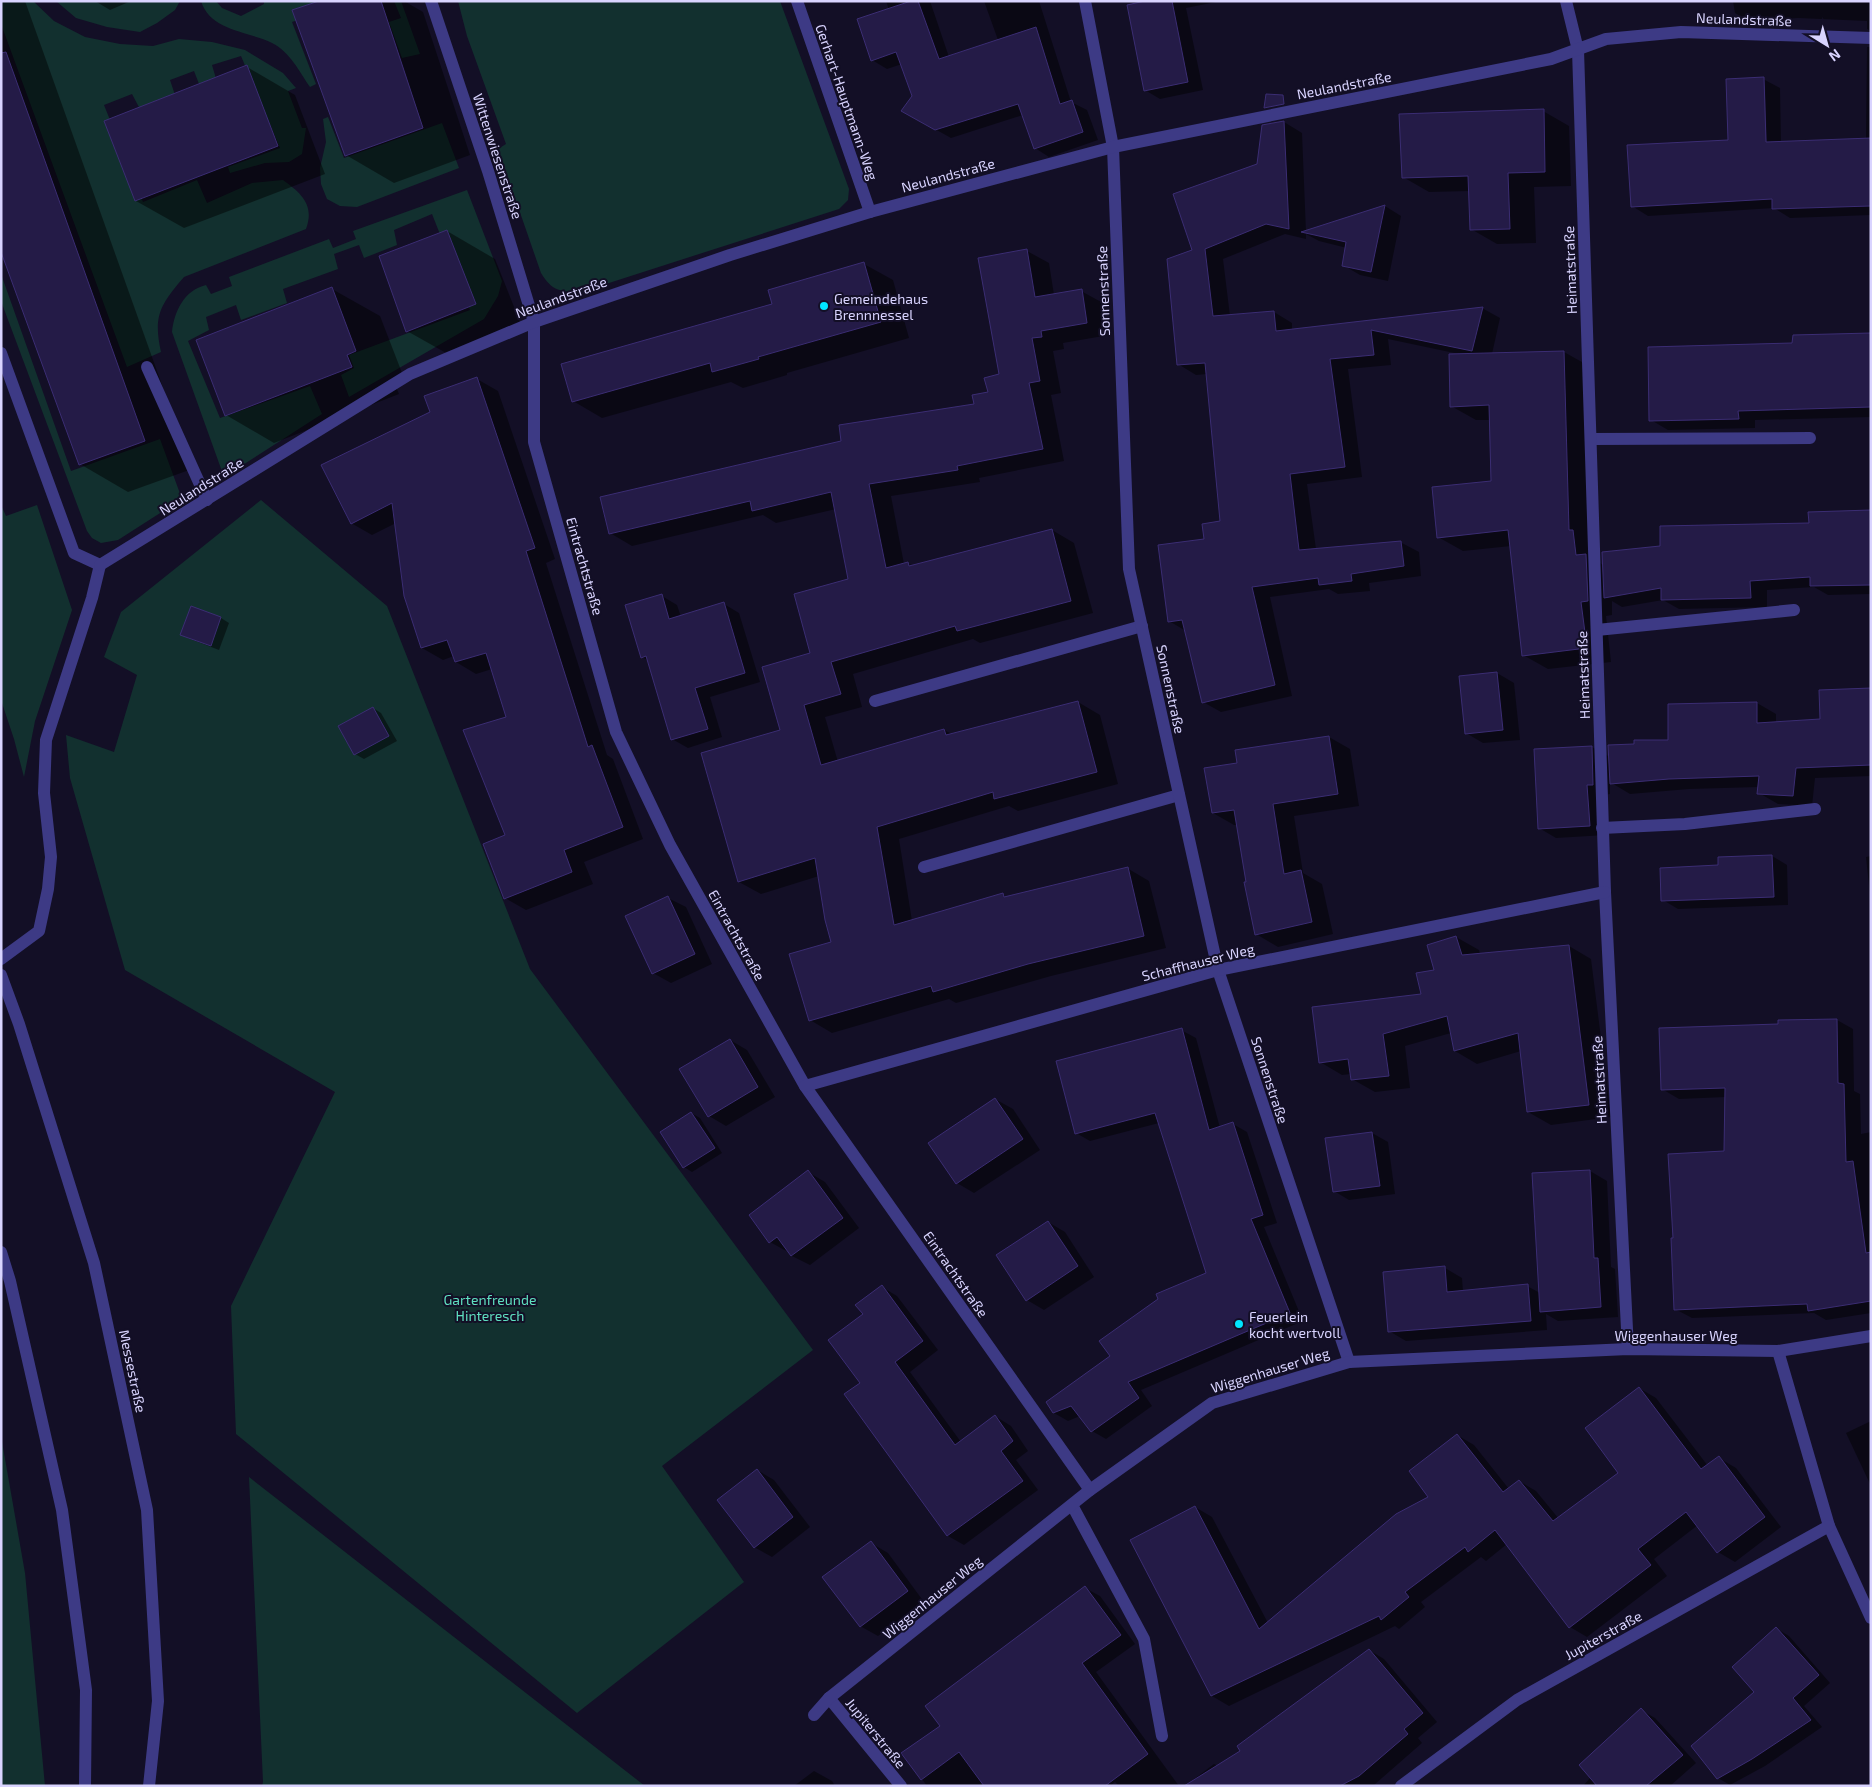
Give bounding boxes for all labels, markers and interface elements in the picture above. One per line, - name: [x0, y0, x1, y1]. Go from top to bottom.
- street label: Neulandstraße: [1696, 9, 1792, 29]
- north arrow: [1802, 20, 1852, 70]
- street label: Gerhart-Hauptmann-Weg: [812, 22, 882, 183]
- text: N: [1826, 46, 1844, 66]
- street label: Neulandstraße: [1295, 67, 1393, 103]
- street label: Wittenwiesenstraße: [470, 91, 526, 221]
- street label: Neulandstraße: [899, 154, 997, 196]
- street label: Heimatstraße: [1560, 226, 1580, 314]
- street label: Sonnenstraße: [1093, 246, 1113, 336]
- street label: Neulandstraße: [513, 273, 609, 321]
- place label: Gemeindehaus Brennnessel: [834, 290, 928, 323]
- marker: Gemeindehaus Brennnessel: [818, 300, 830, 312]
- street label: Neulandstraße: [156, 453, 246, 519]
- street label: Eintrachtstraße: [563, 515, 607, 617]
- street label: Heimatstraße: [1573, 631, 1593, 719]
- street label: Sonnenstraße: [1153, 643, 1189, 735]
- street label: Eintrachtstraße: [705, 887, 769, 983]
- street label: Schaffhauser Weg: [1140, 940, 1256, 984]
- street label: Sonnenstraße: [1248, 1034, 1292, 1126]
- street label: Heimatstraße: [1588, 1035, 1610, 1125]
- street label: Eintrachtstraße: [920, 1228, 992, 1320]
- park label: Gartenfreunde Hinteresch: [443, 1291, 537, 1324]
- place label: Feuerlein kocht wertvoll: [1249, 1308, 1341, 1341]
- marker: Feuerlein kocht wertvoll: [1233, 1318, 1245, 1330]
- street label: Wiggenhauser Weg: [1615, 1327, 1738, 1344]
- street label: Messestraße: [116, 1328, 150, 1414]
- street label: Wiggenhauser Weg: [1209, 1344, 1331, 1396]
- street label: Wiggenhauser Weg: [879, 1552, 985, 1642]
- street label: Jupiterstraße: [1561, 1607, 1645, 1663]
- street label: Jupiterstraße: [842, 1694, 910, 1772]

